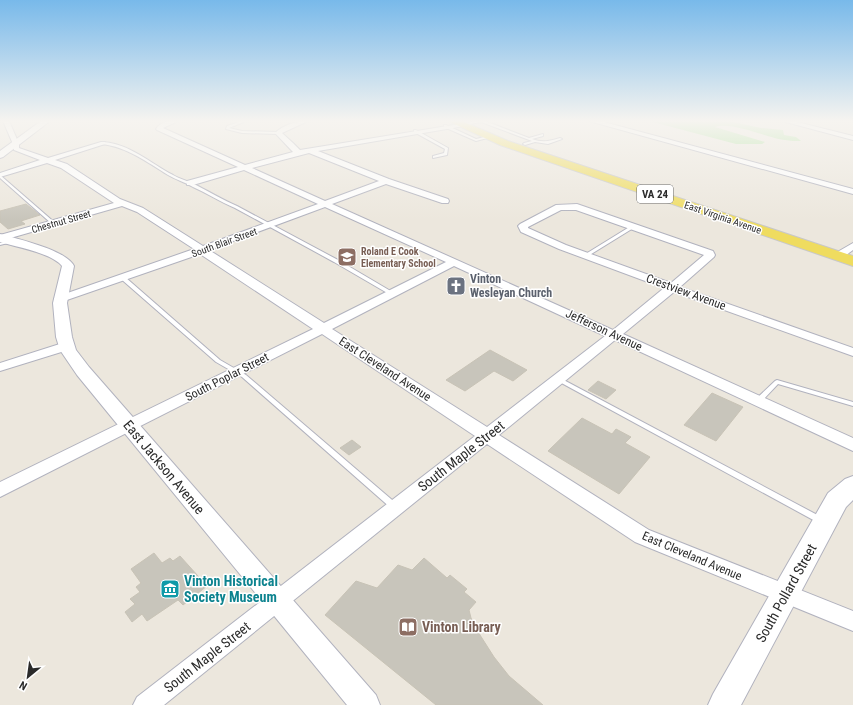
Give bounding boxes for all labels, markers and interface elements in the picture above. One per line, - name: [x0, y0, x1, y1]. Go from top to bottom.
- road number: VA 24: [637, 185, 673, 203]
- street label: East Virginia Avenue: [683, 199, 763, 236]
- street label: Chestnut Street: [30, 208, 92, 235]
- street label: South Blair Street: [190, 226, 258, 259]
- school or university icon: Roland E Cook Elementary School: [336, 246, 358, 268]
- place label: Roland E Cook Elementary School: [361, 246, 436, 269]
- street label: Crestview Avenue: [644, 271, 728, 313]
- place label: Vinton Wesleyan Church: [470, 272, 552, 300]
- church icon: Vinton Wesleyan Church: [445, 275, 467, 297]
- street label: Jefferson Avenue: [564, 306, 645, 354]
- street label: East Cleveland Avenue: [336, 334, 434, 404]
- street label: South Poplar Street: [183, 350, 271, 404]
- street label: East Jackson Avenue: [120, 417, 208, 517]
- street label: South Maple Street: [415, 417, 507, 495]
- street label: East Cleveland Avenue: [640, 529, 744, 583]
- street label: South Pollard Street: [752, 541, 820, 645]
- place label: Vinton Historical Society Museum: [184, 573, 278, 605]
- museum icon: Vinton Historical Society Museum: [159, 578, 181, 600]
- library icon: Vinton Library: [397, 616, 419, 638]
- street label: South Maple Street: [161, 618, 253, 696]
- place label: Vinton Library: [422, 619, 502, 635]
- north arrow: [8, 657, 48, 697]
- text: N: [17, 678, 29, 693]

